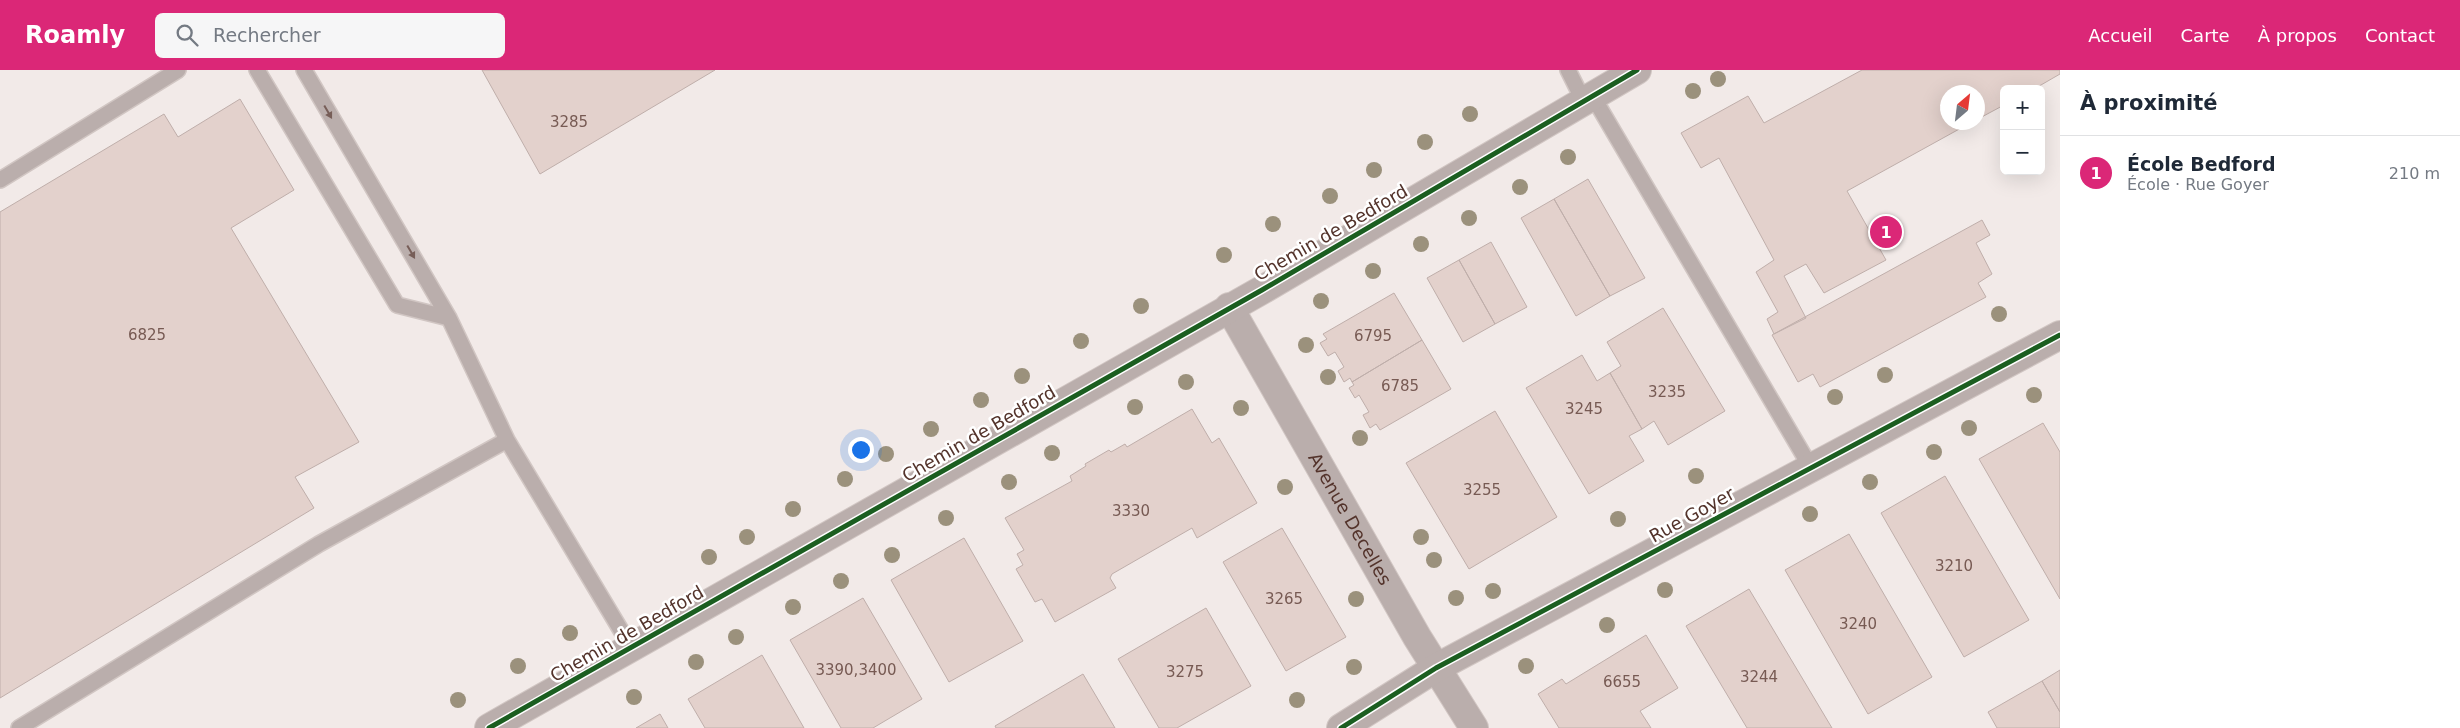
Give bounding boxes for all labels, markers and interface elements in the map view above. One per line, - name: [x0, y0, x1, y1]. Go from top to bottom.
- search box: [155, 13, 505, 58]
- text: Roamly: [25, 21, 125, 49]
- icon: search: [173, 21, 201, 49]
- text: Rechercher: [213, 24, 321, 46]
- text: Accueil: [2088, 25, 2153, 46]
- text: Carte: [2181, 25, 2230, 46]
- text: À propos: [2258, 25, 2337, 46]
- text: Contact: [2365, 25, 2435, 46]
- north arrow: [1940, 85, 1985, 130]
- map controls: [2000, 85, 2045, 175]
- button: +: [2000, 85, 2045, 130]
- text: À proximité: [2080, 91, 2217, 115]
- one-way arrow: [324, 105, 333, 119]
- house number: 3285: [550, 113, 588, 131]
- button: −: [2000, 130, 2045, 175]
- text: École Bedford: [2127, 153, 2276, 175]
- text: 1: [2090, 164, 2102, 183]
- text: 210 m: [2389, 164, 2440, 183]
- text: École · Rue Goyer: [2127, 175, 2269, 194]
- street label: Chemin de Bedford: [1250, 180, 1411, 285]
- pin: 1: [1870, 213, 1902, 251]
- one-way arrow: [406, 246, 415, 259]
- house number: 6825: [128, 326, 166, 344]
- house number: 6795: [1354, 327, 1392, 345]
- house number: 6785: [1381, 377, 1419, 395]
- street label: Chemin de Bedford: [898, 381, 1059, 486]
- house number: 3235: [1648, 383, 1686, 401]
- house number: 3245: [1565, 400, 1603, 418]
- your location: [848, 437, 874, 463]
- street label: Avenue Decelles: [1304, 449, 1396, 589]
- house number: 3255: [1463, 481, 1501, 499]
- street label: Rue Goyer: [1646, 482, 1738, 547]
- house number: 3330: [1112, 502, 1150, 520]
- house number: 3210: [1935, 557, 1973, 575]
- street label: Chemin de Bedford: [546, 581, 707, 686]
- house number: 3265: [1265, 590, 1303, 608]
- house number: 3240: [1839, 615, 1877, 633]
- house number: 3390,3400: [815, 661, 897, 679]
- house number: 3275: [1166, 663, 1204, 681]
- house number: 3244: [1740, 668, 1778, 686]
- house number: 6655: [1603, 673, 1641, 691]

